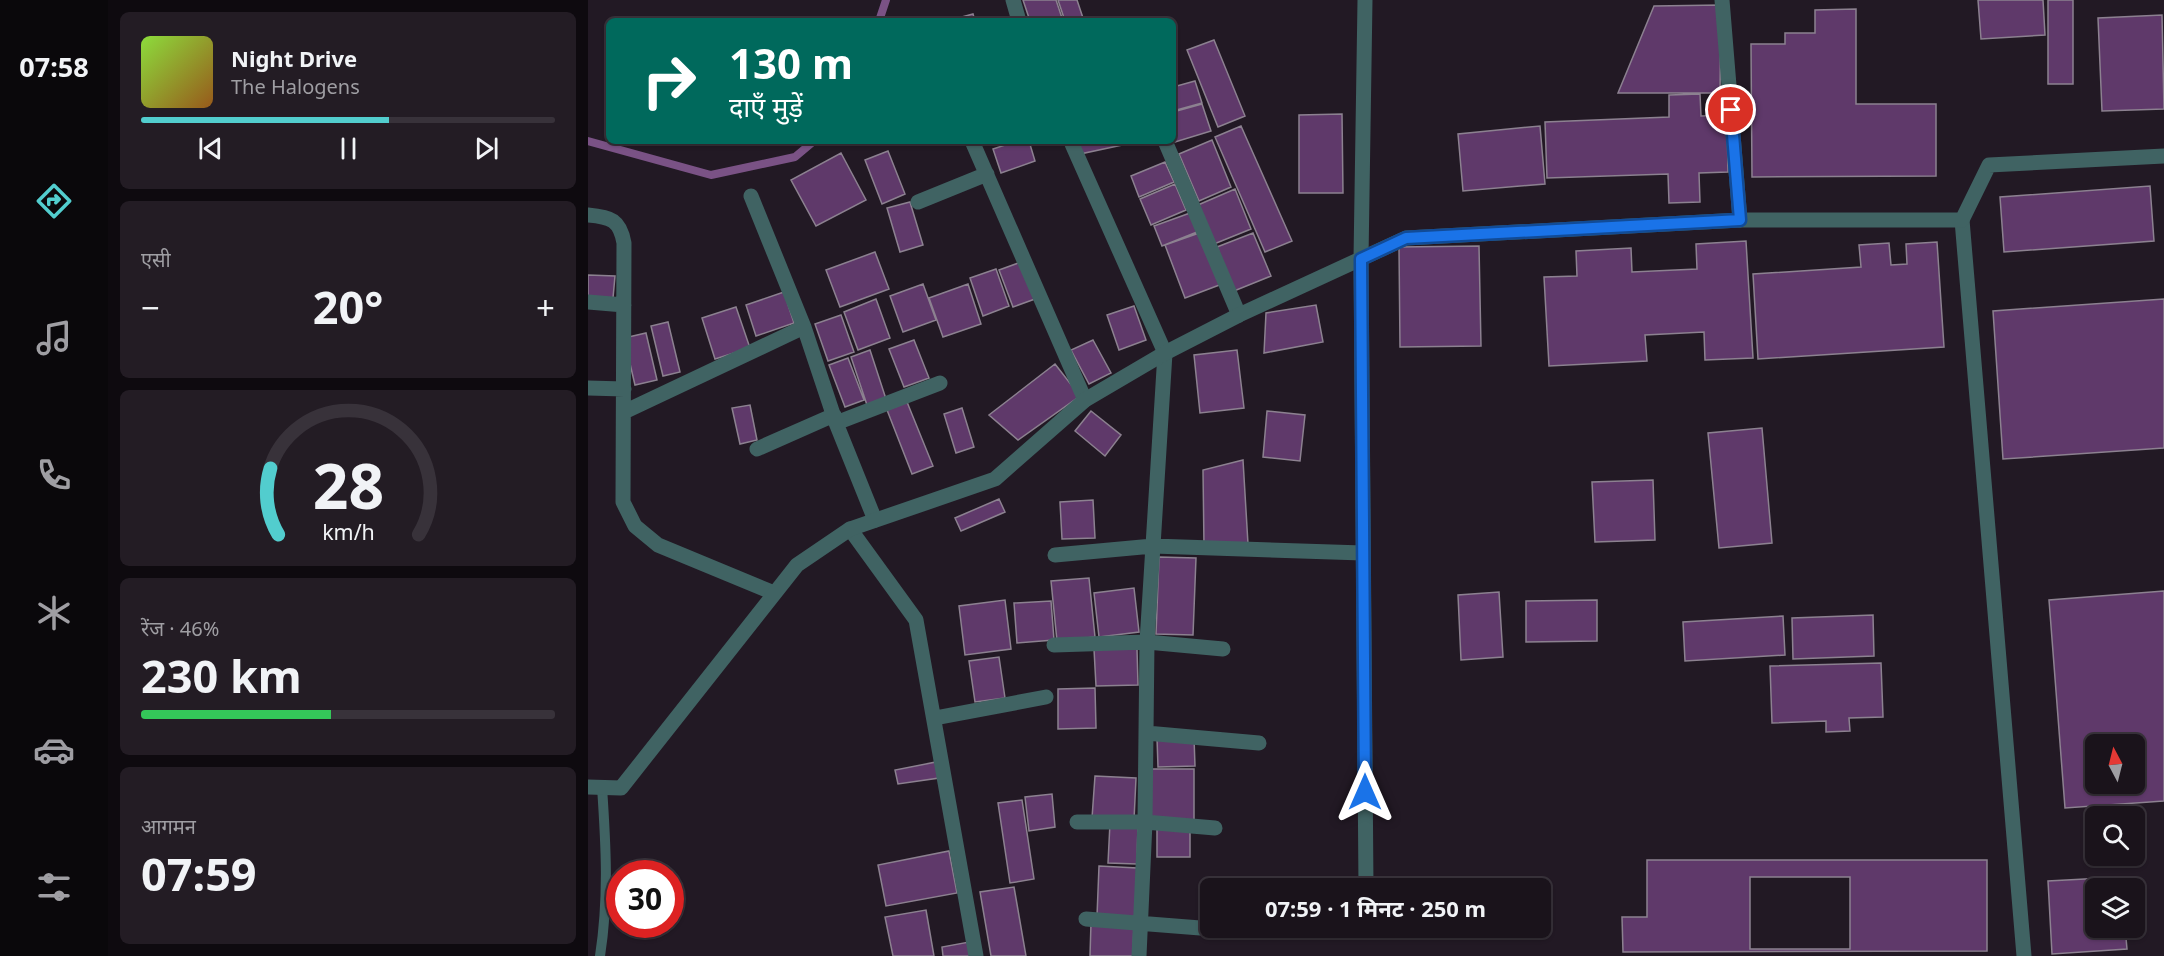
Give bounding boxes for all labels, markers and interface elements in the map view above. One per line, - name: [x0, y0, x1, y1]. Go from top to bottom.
- text: 130 m: [729, 34, 853, 91]
- icon: right: [630, 42, 708, 120]
- text: Night Drive: [231, 43, 357, 73]
- text: 07:58: [19, 48, 89, 85]
- text: The Halogens: [231, 73, 360, 100]
- pin: [1705, 84, 1756, 135]
- text: दाएँ मुड़ें: [729, 88, 803, 125]
- icon: arrive: [1714, 93, 1747, 126]
- icon: previous: [194, 132, 227, 165]
- icon: pause: [332, 132, 365, 165]
- icon: next: [470, 132, 503, 165]
- icon: directions: [33, 180, 75, 222]
- text: एसी: [141, 246, 171, 273]
- text: 20°: [313, 276, 383, 337]
- text: −: [141, 285, 160, 330]
- text: +: [536, 285, 555, 330]
- icon: music: [33, 317, 75, 359]
- text: 28: [312, 442, 384, 527]
- icon: phone: [33, 454, 75, 496]
- text: km/h: [322, 517, 374, 546]
- icon: climate: [33, 592, 75, 634]
- text: रेंज · 46%: [141, 615, 219, 642]
- text: 230 km: [141, 645, 302, 706]
- icon: car: [33, 729, 75, 771]
- north arrow: [2085, 734, 2145, 794]
- map controls: [2085, 734, 2145, 938]
- position arrow: [1333, 760, 1397, 824]
- button: search: [2085, 806, 2145, 866]
- text: आगमन: [141, 813, 196, 840]
- text: 07:59: [141, 843, 257, 904]
- speed limit sign: 30: [606, 860, 684, 938]
- icon: filters: [33, 866, 75, 908]
- button: layers: [2085, 878, 2145, 938]
- text: 07:59 · 1 मिनट · 250 m: [1265, 893, 1486, 923]

